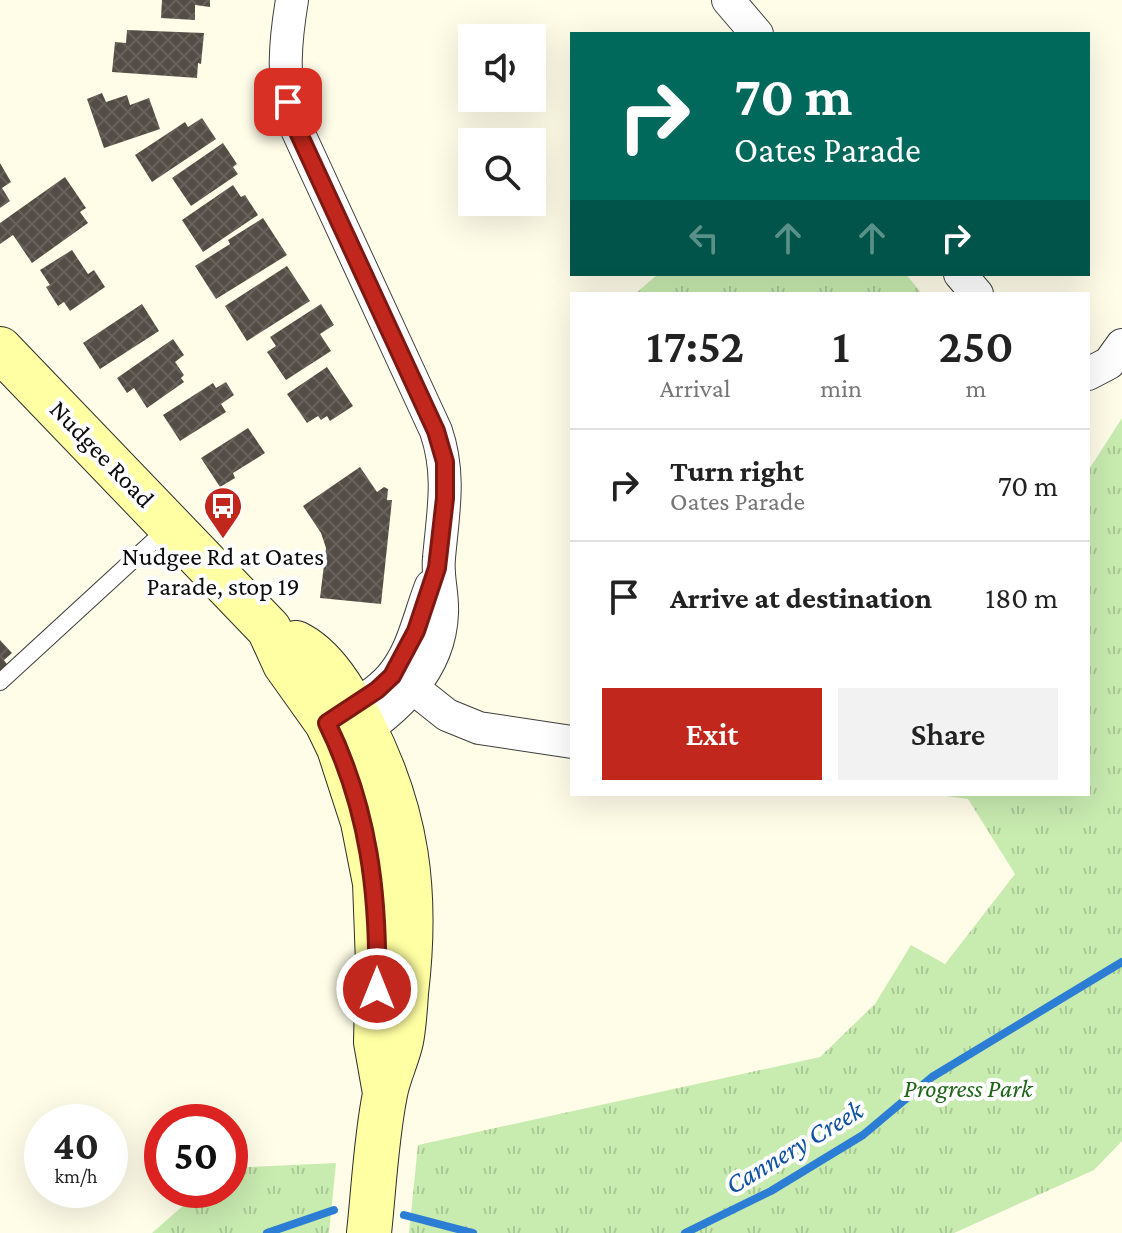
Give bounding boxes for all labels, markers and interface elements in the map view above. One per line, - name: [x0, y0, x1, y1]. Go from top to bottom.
- map controls: [458, 24, 546, 216]
- button: sound: [458, 24, 546, 112]
- icon: right: [602, 64, 706, 168]
- text: 70 m: [734, 65, 853, 127]
- pin: [254, 68, 322, 136]
- icon: arrive: [266, 80, 310, 124]
- button: search: [458, 128, 546, 216]
- text: Oates Parade: [734, 130, 921, 170]
- icon: left: [682, 216, 726, 260]
- icon: ahead: [766, 216, 810, 260]
- icon: ahead: [850, 216, 894, 260]
- icon: right: [934, 216, 978, 260]
- text: 17:52: [646, 319, 744, 372]
- text: 1: [833, 319, 850, 372]
- text: 250: [938, 319, 1014, 372]
- text: Arrival: [660, 374, 731, 403]
- text: min: [820, 374, 862, 403]
- text: m: [966, 374, 986, 403]
- street label: Nudgee Road: [44, 395, 160, 514]
- text: Turn right: [670, 454, 804, 487]
- icon: right: [602, 463, 646, 507]
- text: 70 m: [998, 469, 1058, 502]
- bus stop icon: Nudgee Rd at Oates Parade, stop 19: [202, 485, 244, 540]
- text: Oates Parade: [670, 487, 805, 516]
- place label: Nudgee Rd at Oates Parade, stop 19: [122, 542, 324, 601]
- icon: arrive: [602, 575, 646, 619]
- text: Arrive at destination: [670, 581, 932, 614]
- text: 180 m: [985, 581, 1058, 614]
- button: Exit: [602, 688, 822, 780]
- button: Share: [838, 688, 1058, 780]
- position arrow: [335, 947, 419, 1031]
- park label: Progress Park: [904, 1074, 1034, 1103]
- water label: Cannery Creek: [720, 1093, 870, 1200]
- speed limit sign: 50: [144, 1104, 248, 1208]
- text: 40: [53, 1123, 99, 1168]
- text: km/h: [54, 1165, 98, 1187]

